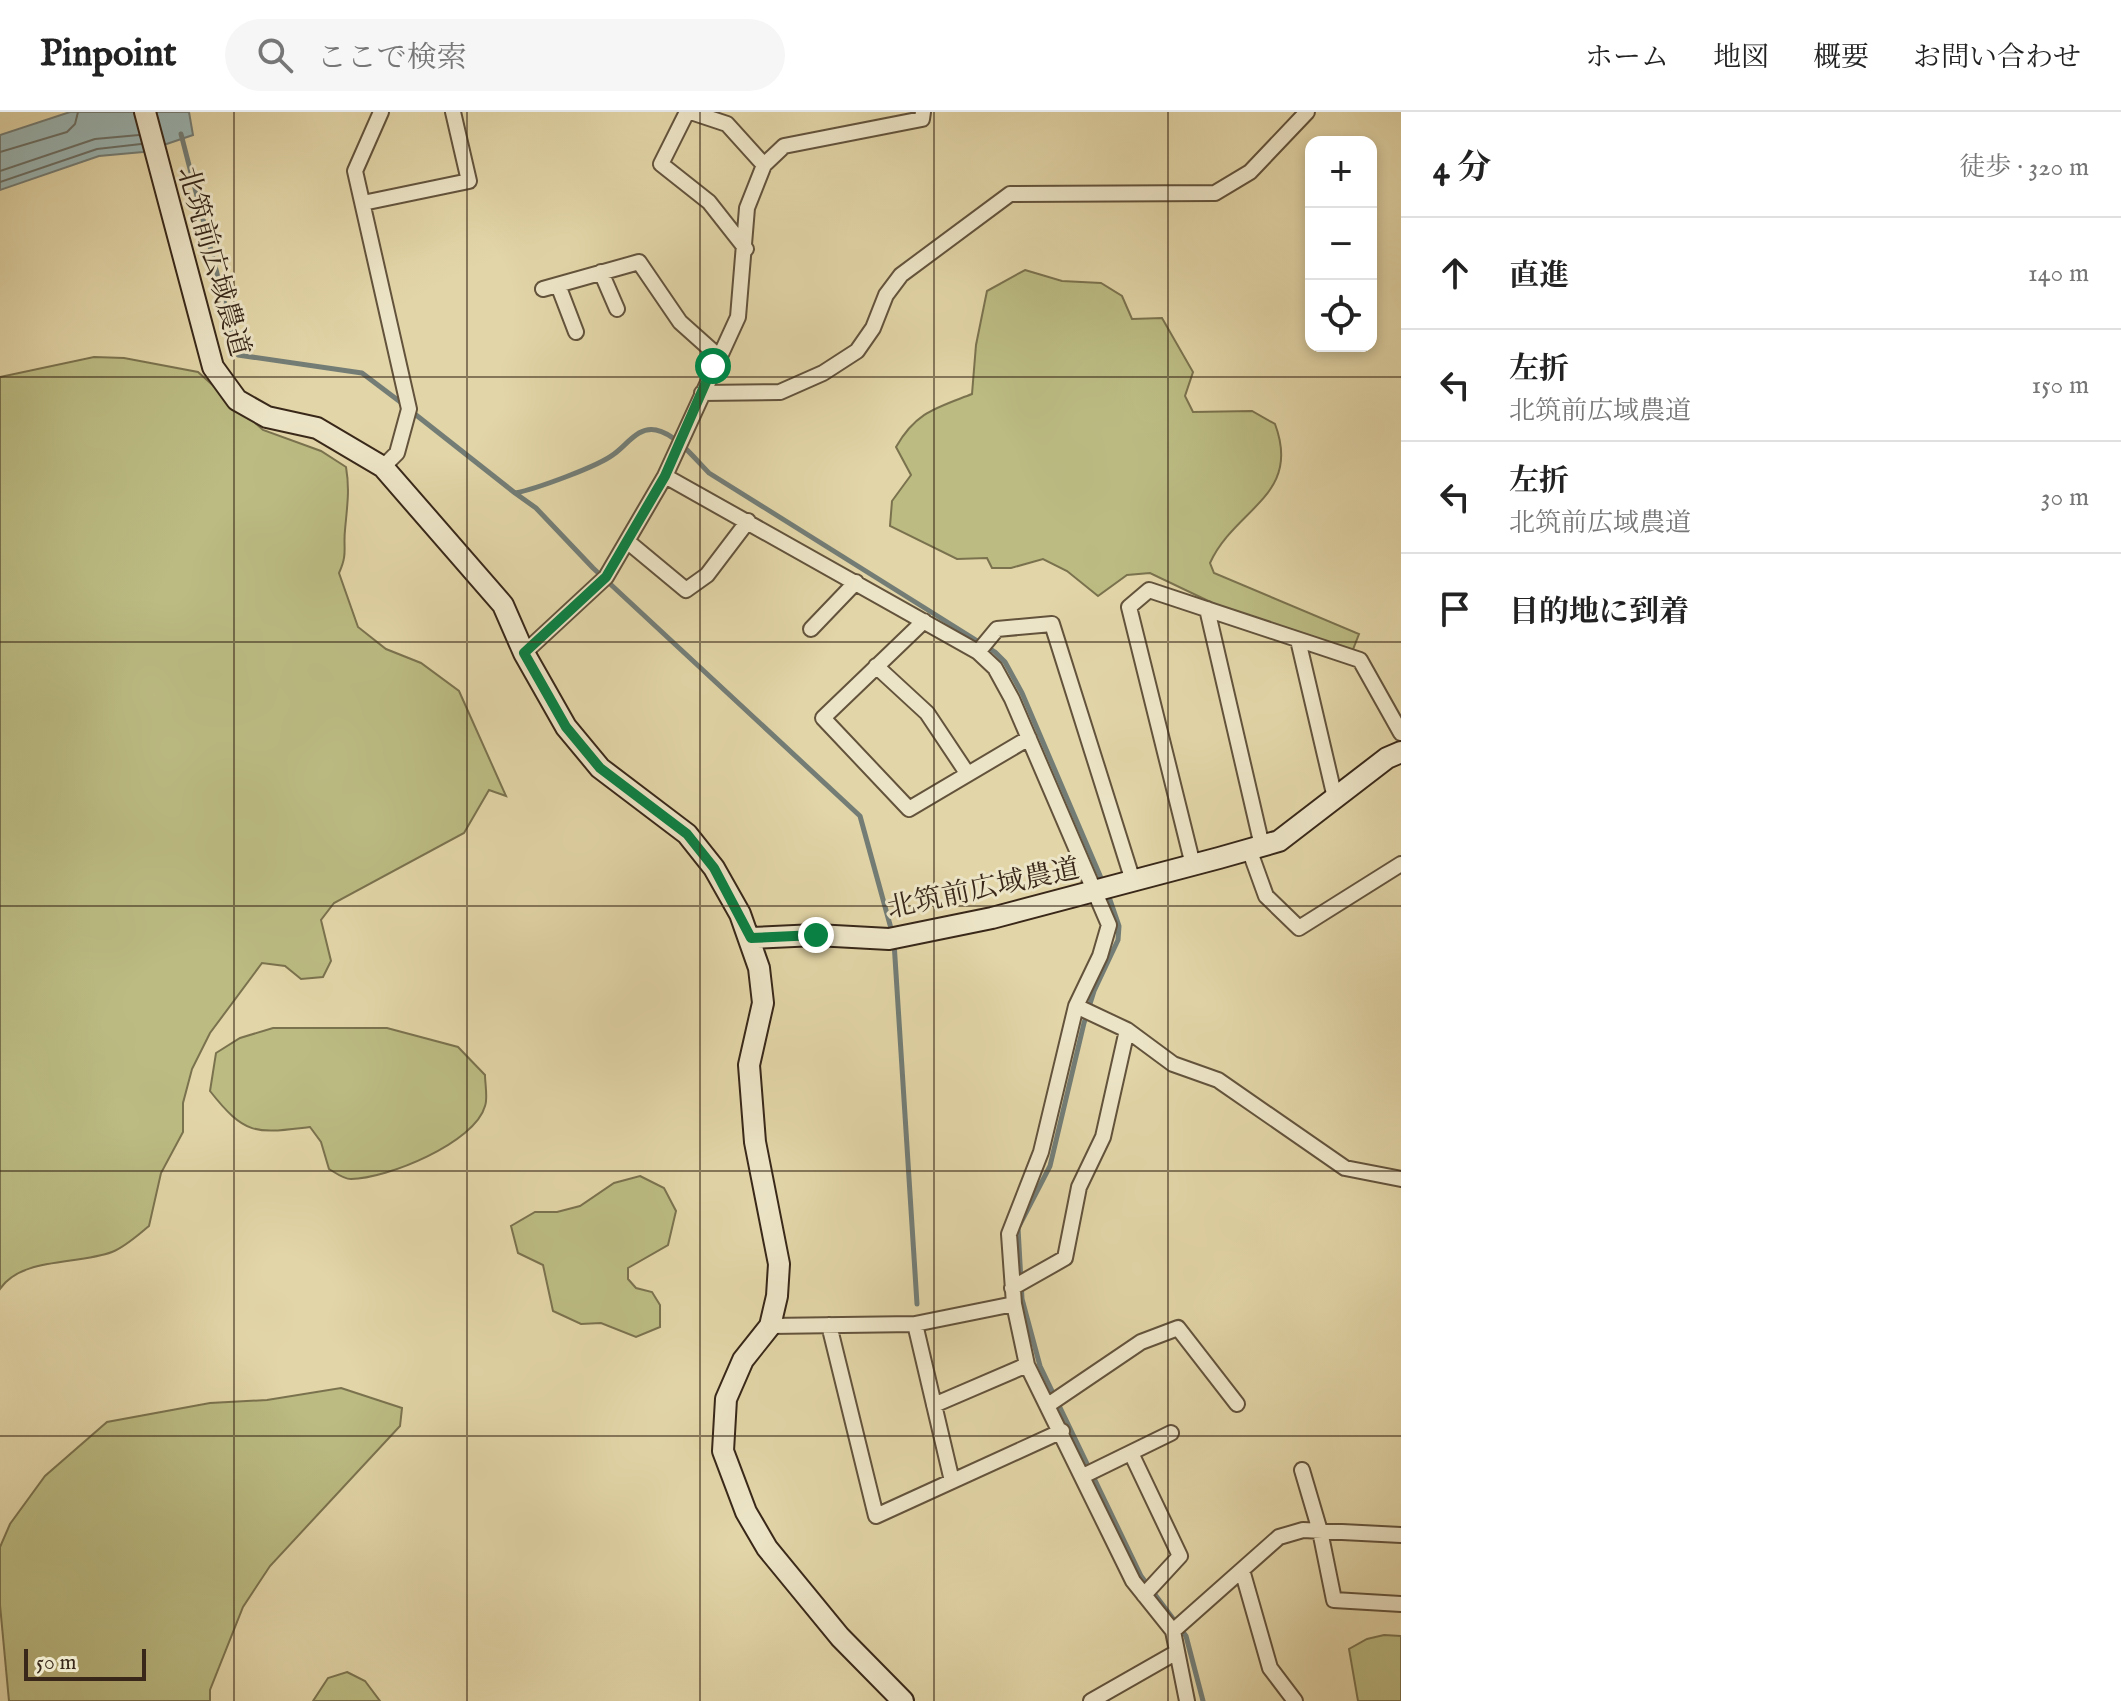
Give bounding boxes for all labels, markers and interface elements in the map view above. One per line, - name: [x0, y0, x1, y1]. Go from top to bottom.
- search box: [225, 19, 785, 91]
- text: Pinpoint: [40, 31, 177, 79]
- icon: search: [253, 33, 297, 77]
- text: ここで検索: [317, 40, 467, 78]
- text: ホーム: [1585, 41, 1669, 76]
- text: 地図: [1713, 41, 1769, 76]
- text: 概要: [1813, 41, 1869, 76]
- text: お問い合わせ: [1913, 41, 2081, 76]
- map controls: [1305, 136, 1377, 352]
- button: +: [1305, 136, 1377, 208]
- text: 4 分: [1433, 147, 1491, 190]
- text: 徒歩 · 320 m: [1959, 151, 2089, 184]
- street label: 北筑前広域農道: [169, 163, 256, 361]
- button: −: [1305, 208, 1377, 280]
- icon: ahead: [1433, 251, 1477, 295]
- text: 140 m: [2028, 257, 2089, 290]
- text: 直進: [1509, 258, 1569, 296]
- button: locate: [1305, 280, 1377, 352]
- route start: [695, 348, 731, 384]
- text: 左折: [1509, 351, 1569, 389]
- icon: left: [1433, 363, 1477, 407]
- text: 150 m: [2031, 369, 2089, 402]
- text: 北筑前広域農道: [1509, 395, 1691, 428]
- text: 左折: [1509, 463, 1569, 501]
- icon: left: [1433, 475, 1477, 519]
- text: 30 m: [2041, 481, 2089, 514]
- text: 北筑前広域農道: [1509, 507, 1691, 540]
- icon: arrive: [1433, 587, 1477, 631]
- text: 目的地に到着: [1509, 594, 1689, 632]
- street label: 北筑前広域農道: [884, 852, 1083, 927]
- route end: [798, 917, 834, 953]
- scale bar: [24, 1645, 146, 1681]
- text: 50 m: [36, 1649, 77, 1677]

